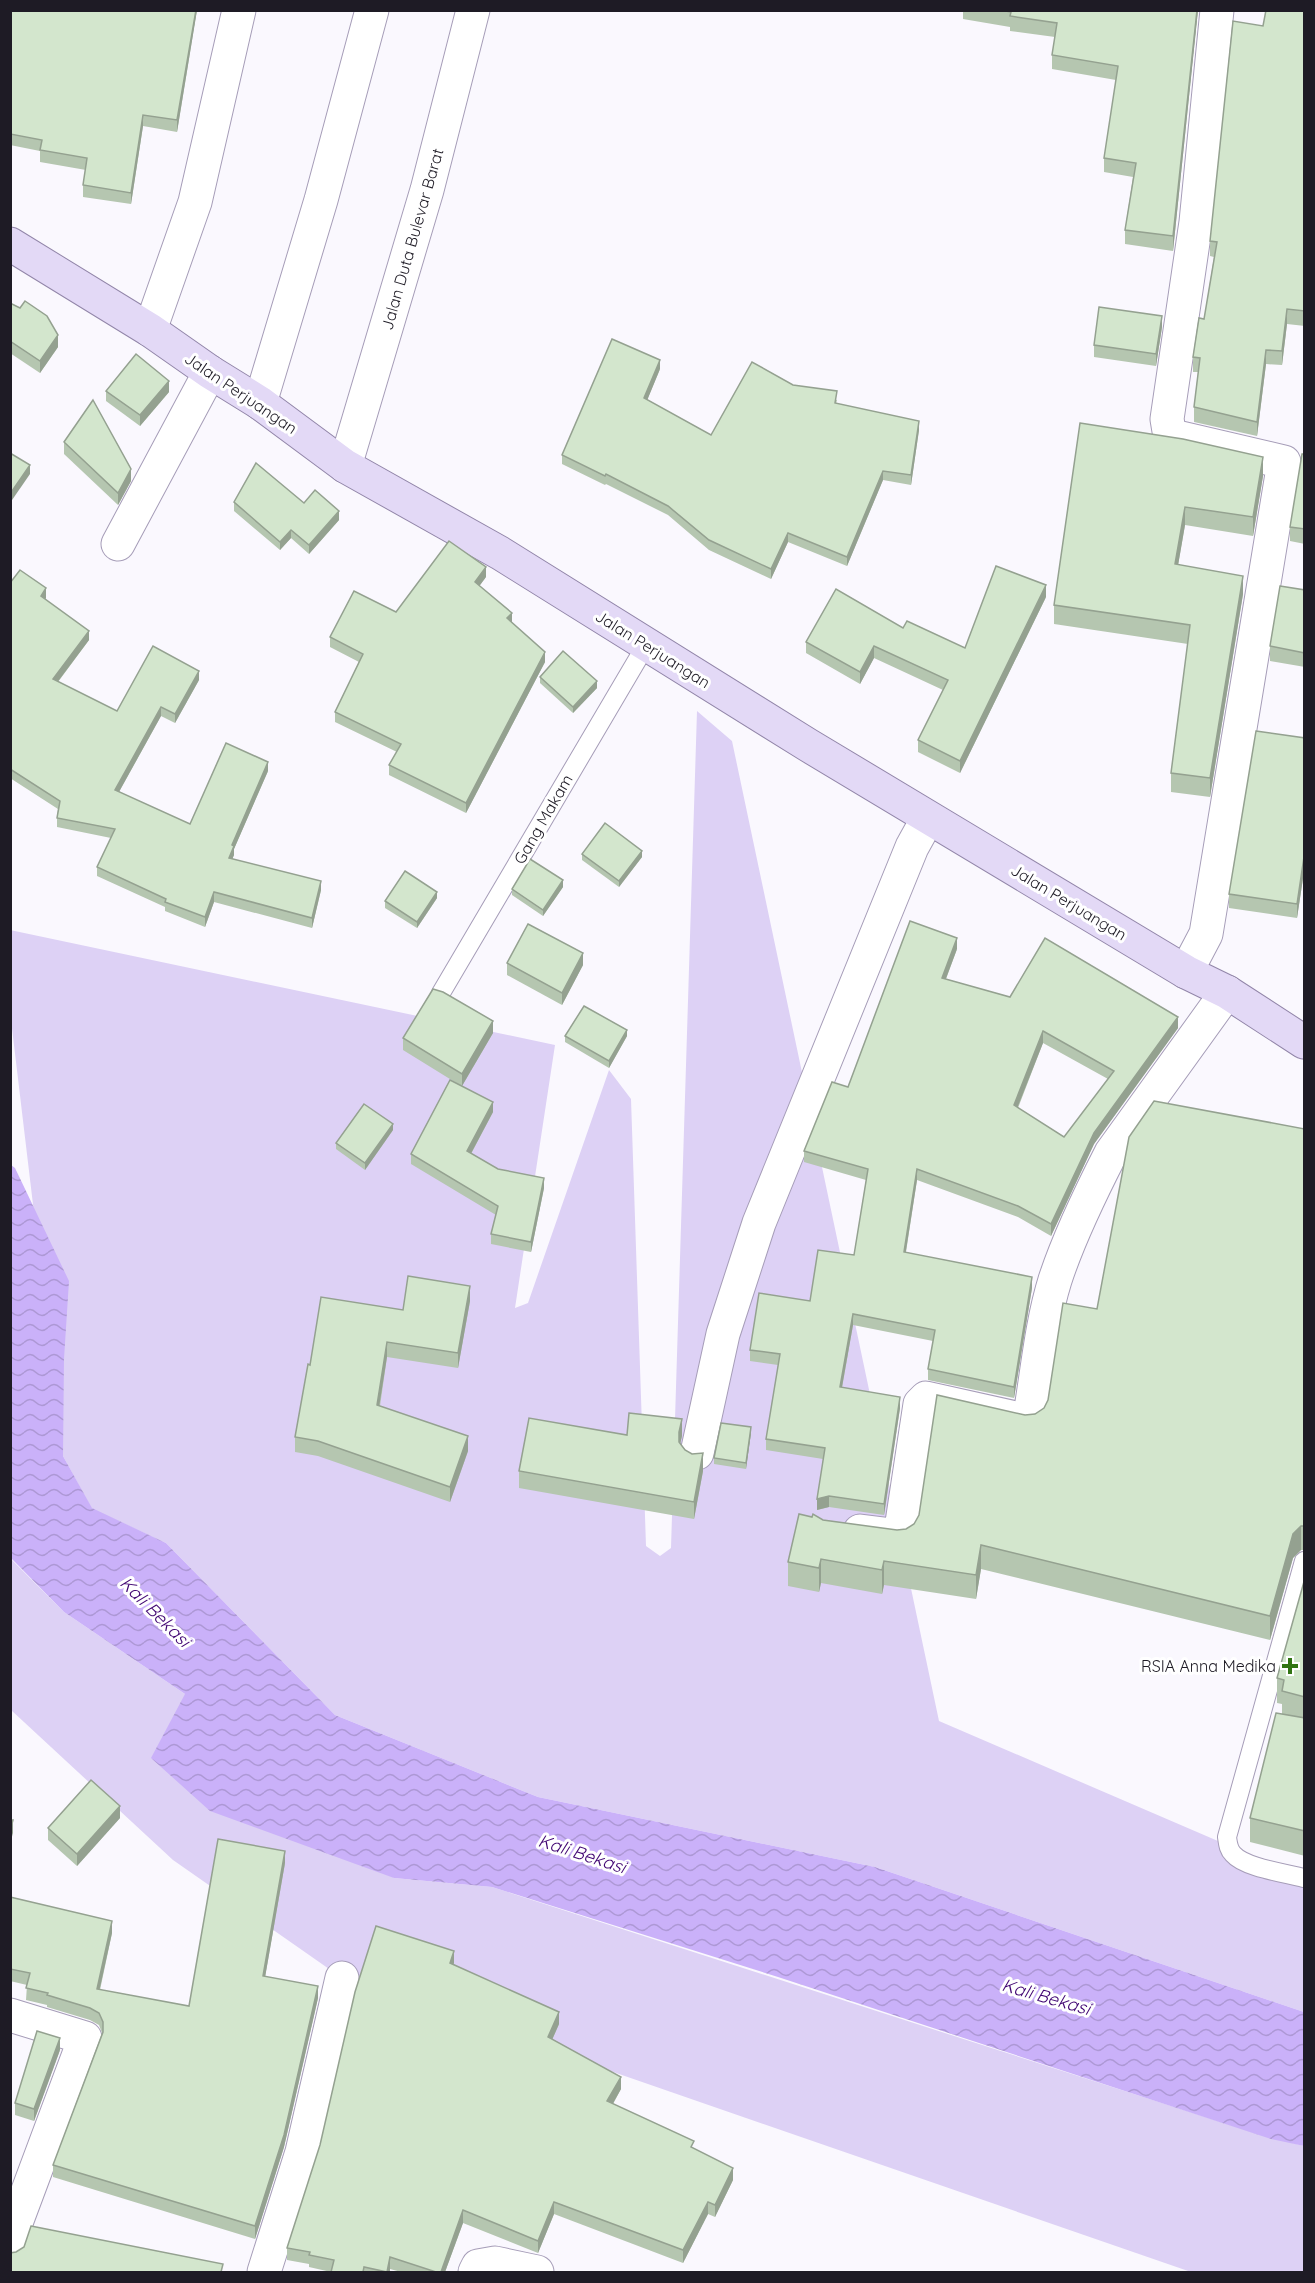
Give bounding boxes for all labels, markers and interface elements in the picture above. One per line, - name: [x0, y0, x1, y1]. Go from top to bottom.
- street label: Jalan Duta Bulevar Barat: [377, 146, 447, 332]
- street label: Jalan Perjuangan: [181, 348, 301, 438]
- street label: Jalan Perjuangan: [592, 606, 714, 692]
- street label: Gang Makam: [509, 771, 577, 867]
- street label: Jalan Perjuangan: [1007, 860, 1131, 944]
- water label: Kali Bekasi: [115, 1571, 197, 1653]
- place label: RSIA Anna Medika: [1141, 1656, 1276, 1676]
- marker: RSIA Anna Medika: [1281, 1657, 1299, 1675]
- water label: Kali Bekasi: [536, 1829, 631, 1879]
- water label: Kali Bekasi: [999, 1973, 1095, 2021]

